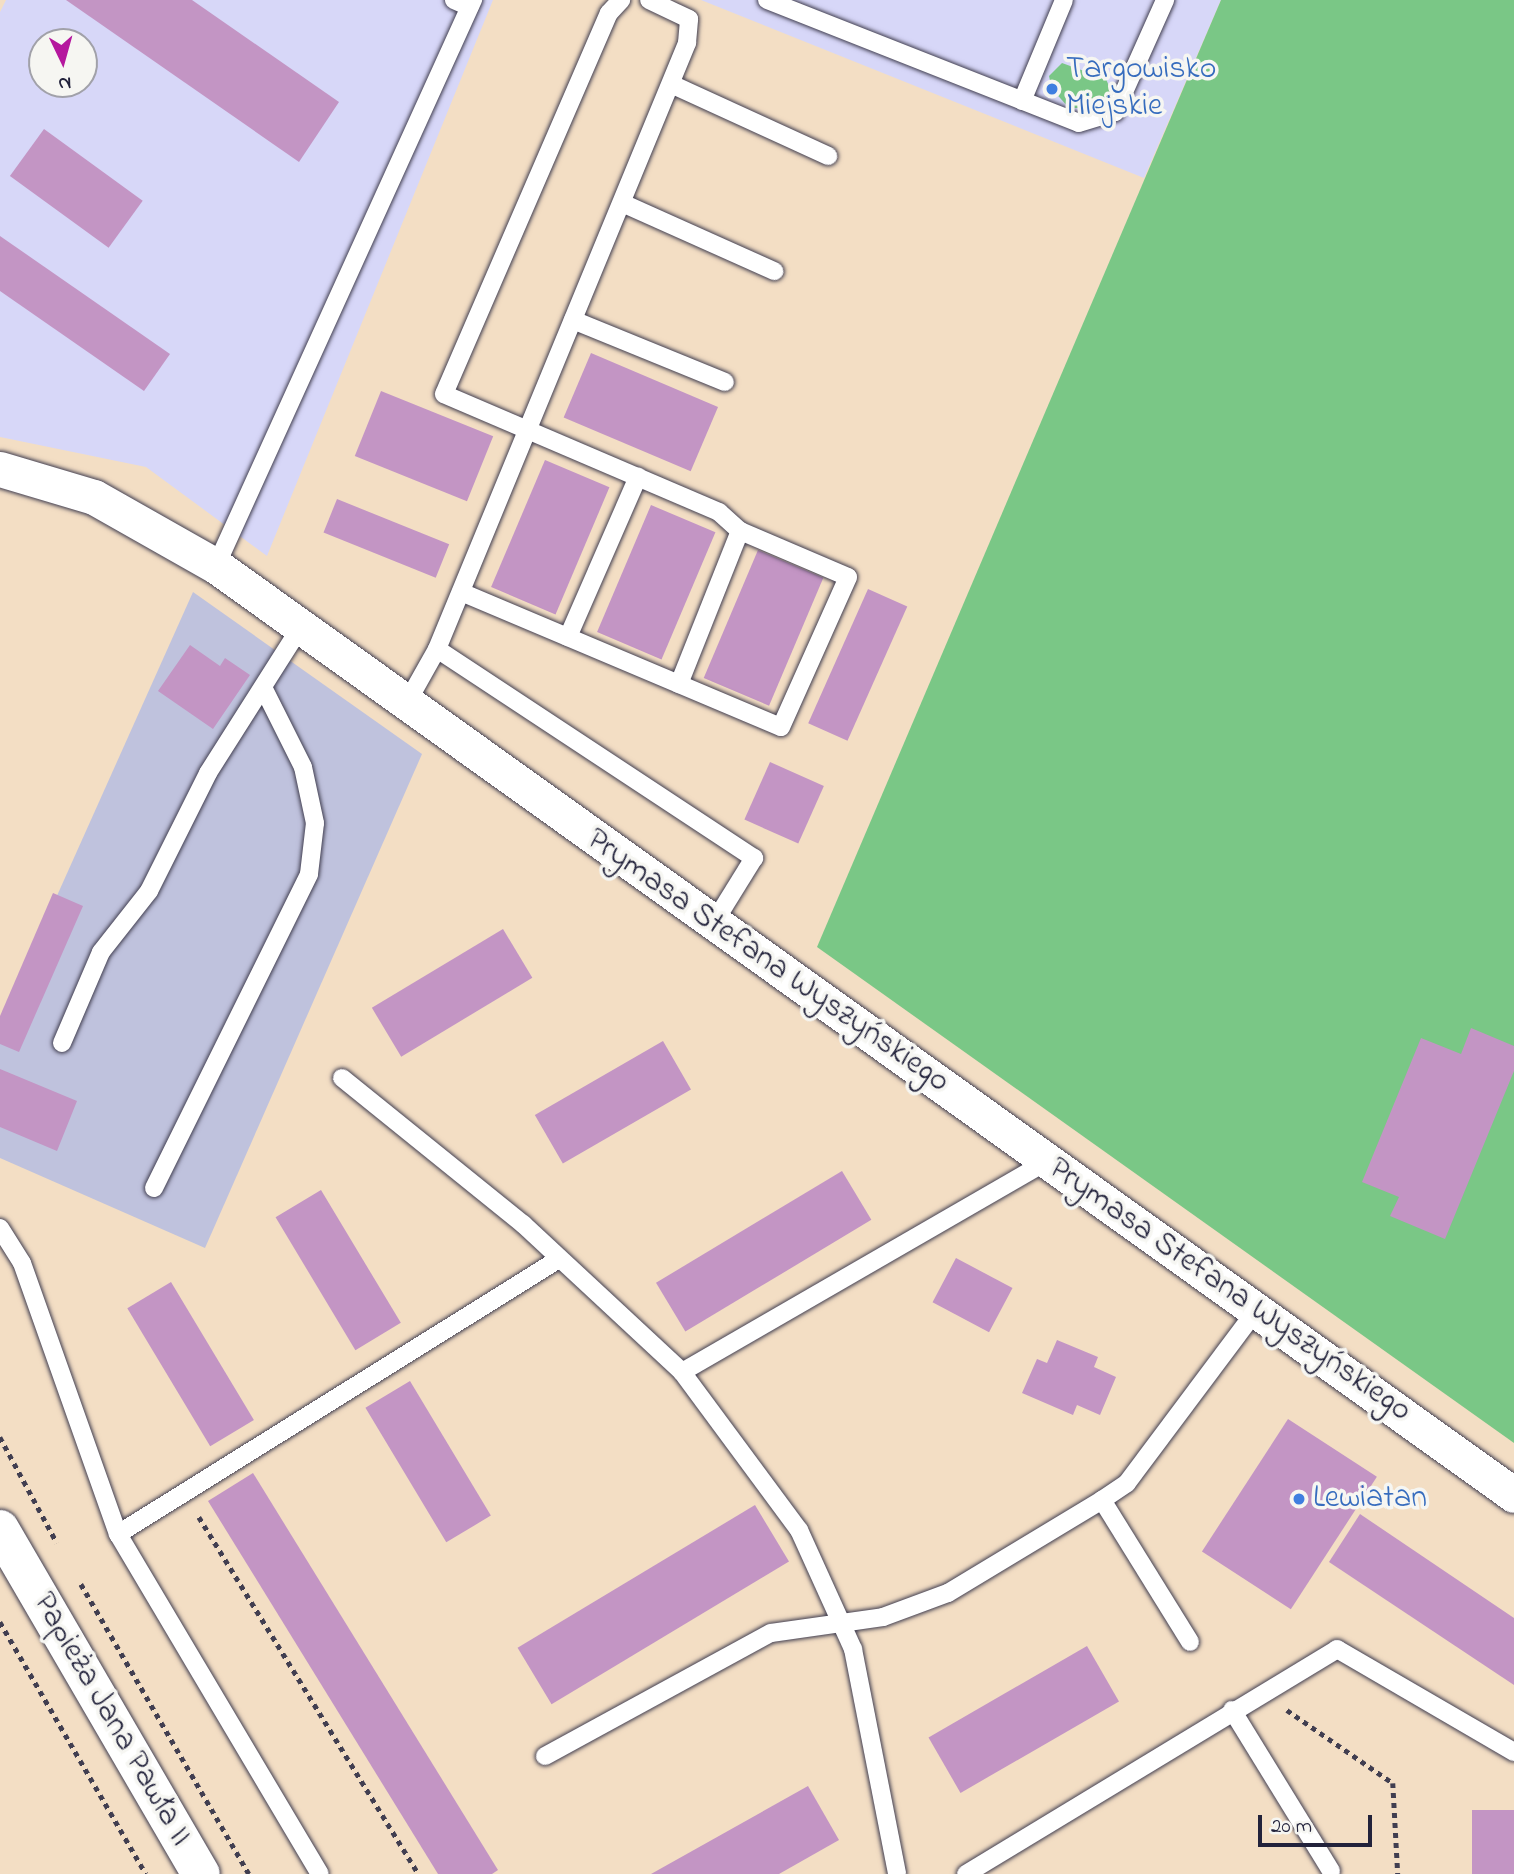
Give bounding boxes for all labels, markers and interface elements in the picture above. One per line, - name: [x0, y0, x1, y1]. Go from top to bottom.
- north arrow: [28, 28, 98, 98]
- place label: Targowisko Miejskie: [1066, 52, 1216, 127]
- text: N: [57, 68, 72, 96]
- marker: Targowisko Miejskie: [1044, 81, 1060, 97]
- street label: Prymasa Stefana Wyszyńskiego: [578, 822, 956, 1102]
- street label: Prymasa Stefana Wyszyńskiego: [1040, 1151, 1418, 1431]
- place label: Lewiatan: [1313, 1480, 1427, 1518]
- marker: Lewiatan: [1291, 1491, 1307, 1507]
- street label: Papieża Jana Pawła II: [23, 1587, 199, 1853]
- scale bar: [1262, 1800, 1376, 1844]
- text: 20 m: [1271, 1812, 1312, 1842]

